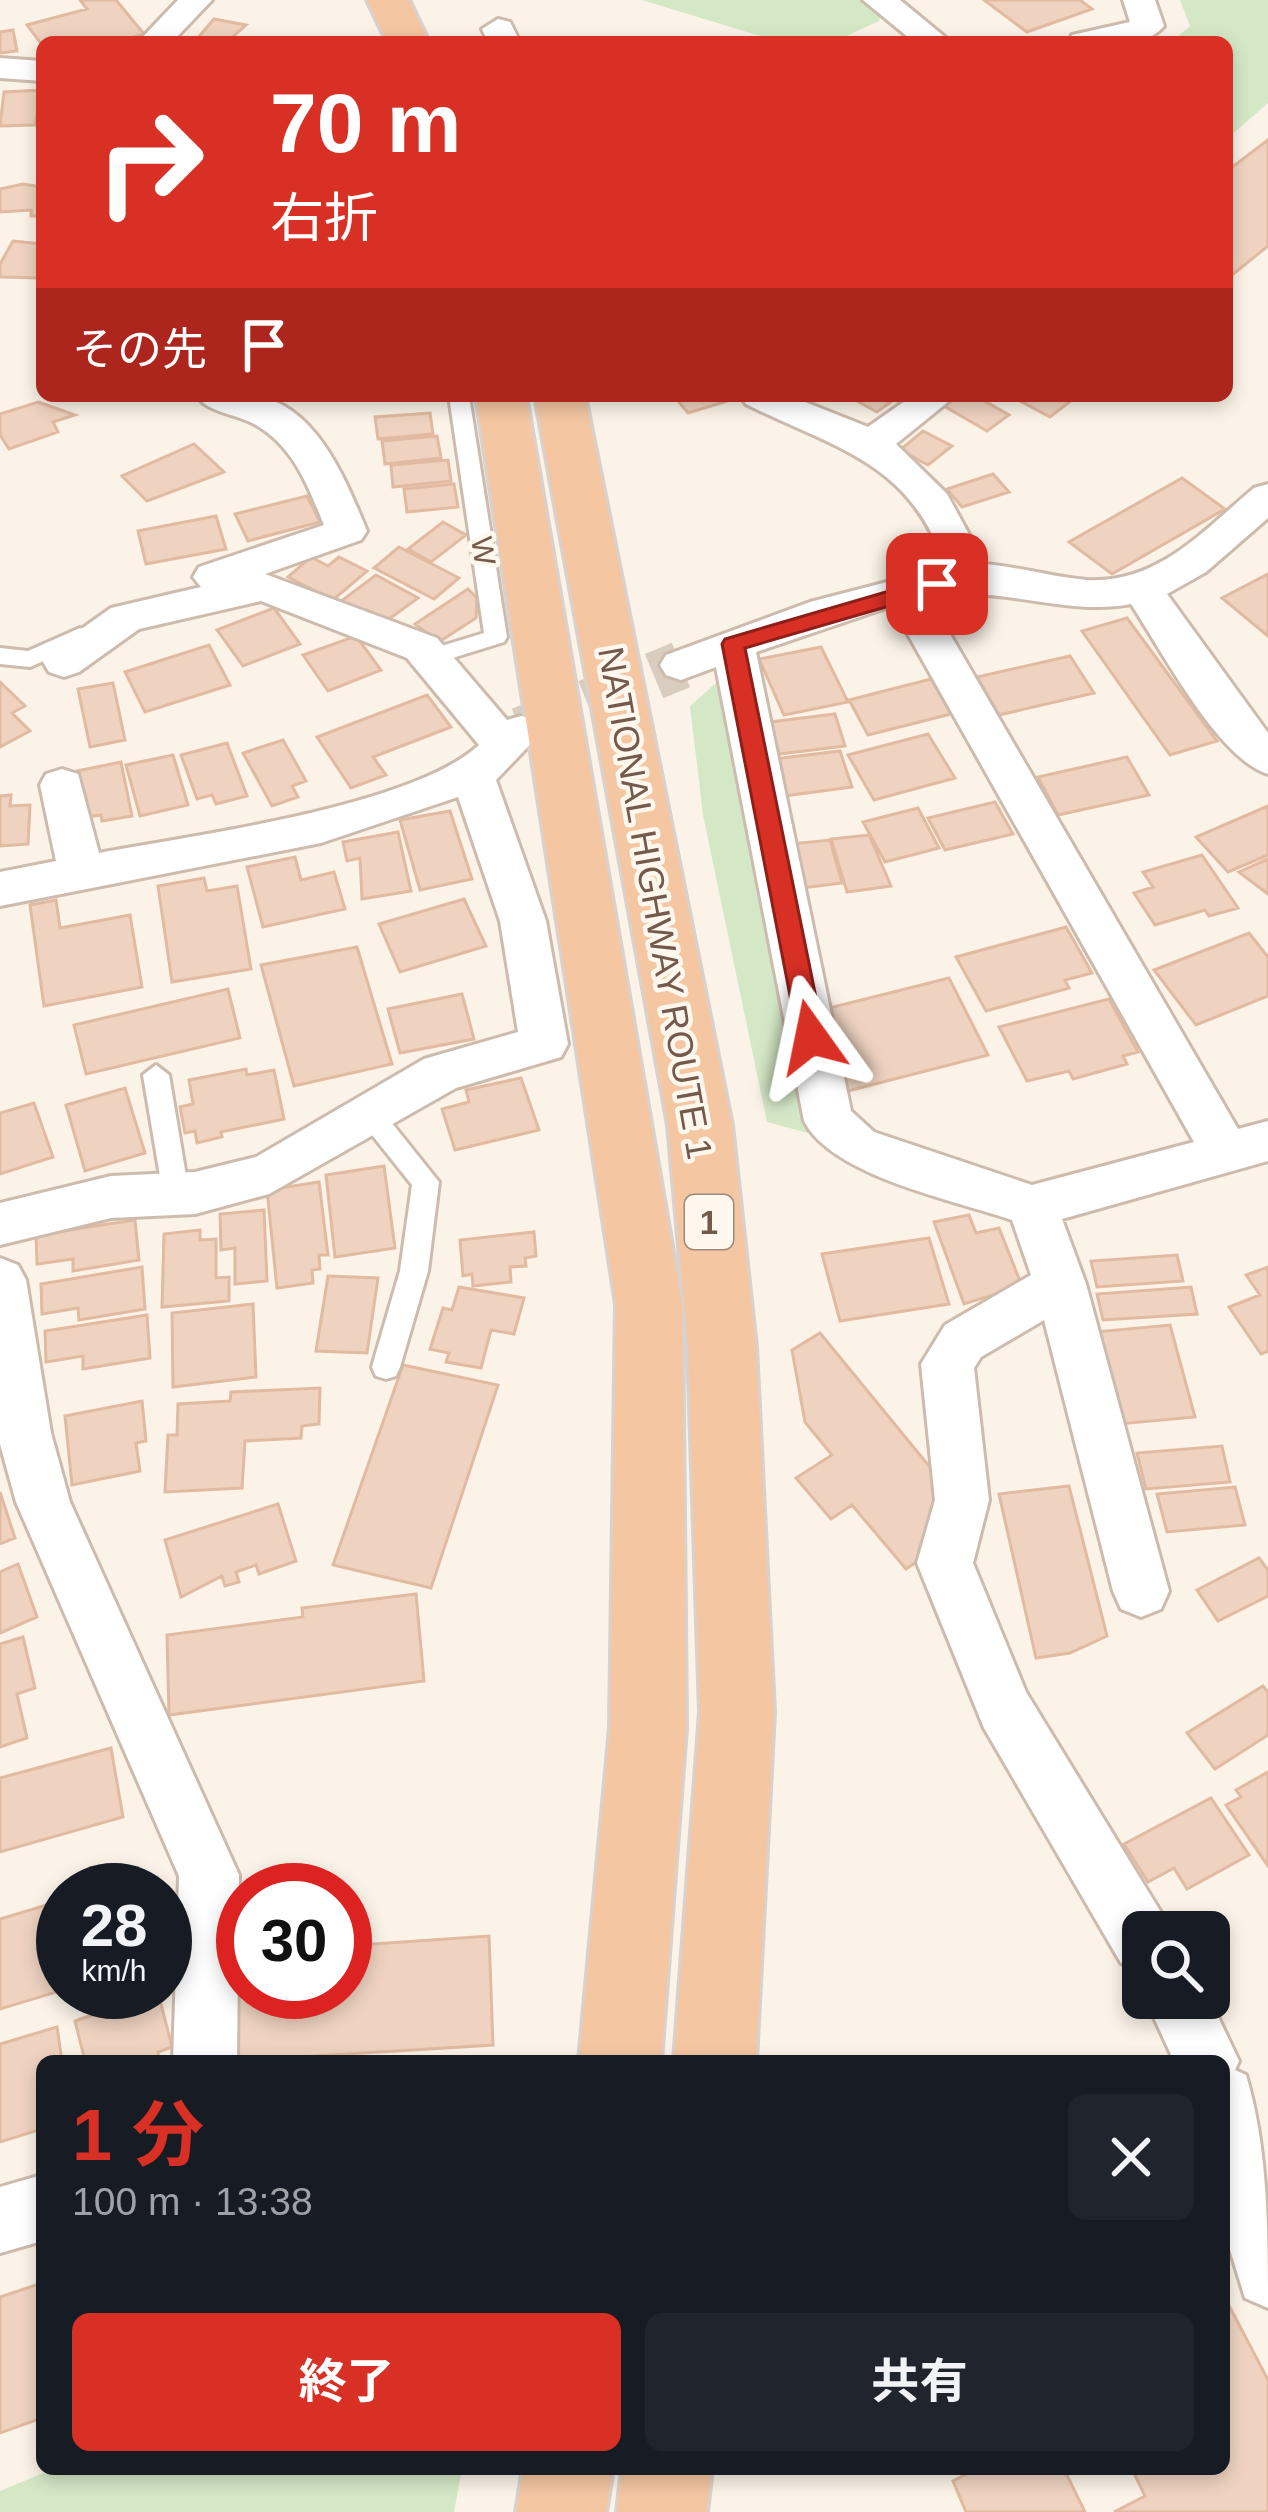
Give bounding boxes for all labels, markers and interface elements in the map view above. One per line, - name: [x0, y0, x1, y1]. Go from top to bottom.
- text: 70 m: [270, 76, 461, 170]
- icon: right: [72, 84, 228, 240]
- text: 右折: [270, 188, 378, 248]
- icon: arrive: [231, 312, 297, 378]
- text: その先: [72, 324, 207, 375]
- pin: [886, 533, 988, 635]
- street label: W: [465, 534, 502, 568]
- icon: arrive: [904, 551, 970, 617]
- street label: NATIONAL HIGHWAY ROUTE 1: [590, 644, 721, 1162]
- position arrow: [748, 974, 874, 1100]
- road number: 1: [685, 1195, 733, 1249]
- speed limit sign: 30: [216, 1863, 372, 2019]
- text: 28: [81, 1892, 147, 1959]
- map controls: [1122, 1911, 1230, 2019]
- button: search: [1122, 1911, 1230, 2019]
- text: km/h: [81, 1954, 147, 1987]
- button: close: [1068, 2094, 1194, 2220]
- text: 1 分: [72, 2095, 204, 2175]
- text: 100 m · 13:38: [72, 2180, 313, 2223]
- button: 終了: [72, 2313, 621, 2451]
- button: 共有: [645, 2313, 1194, 2451]

